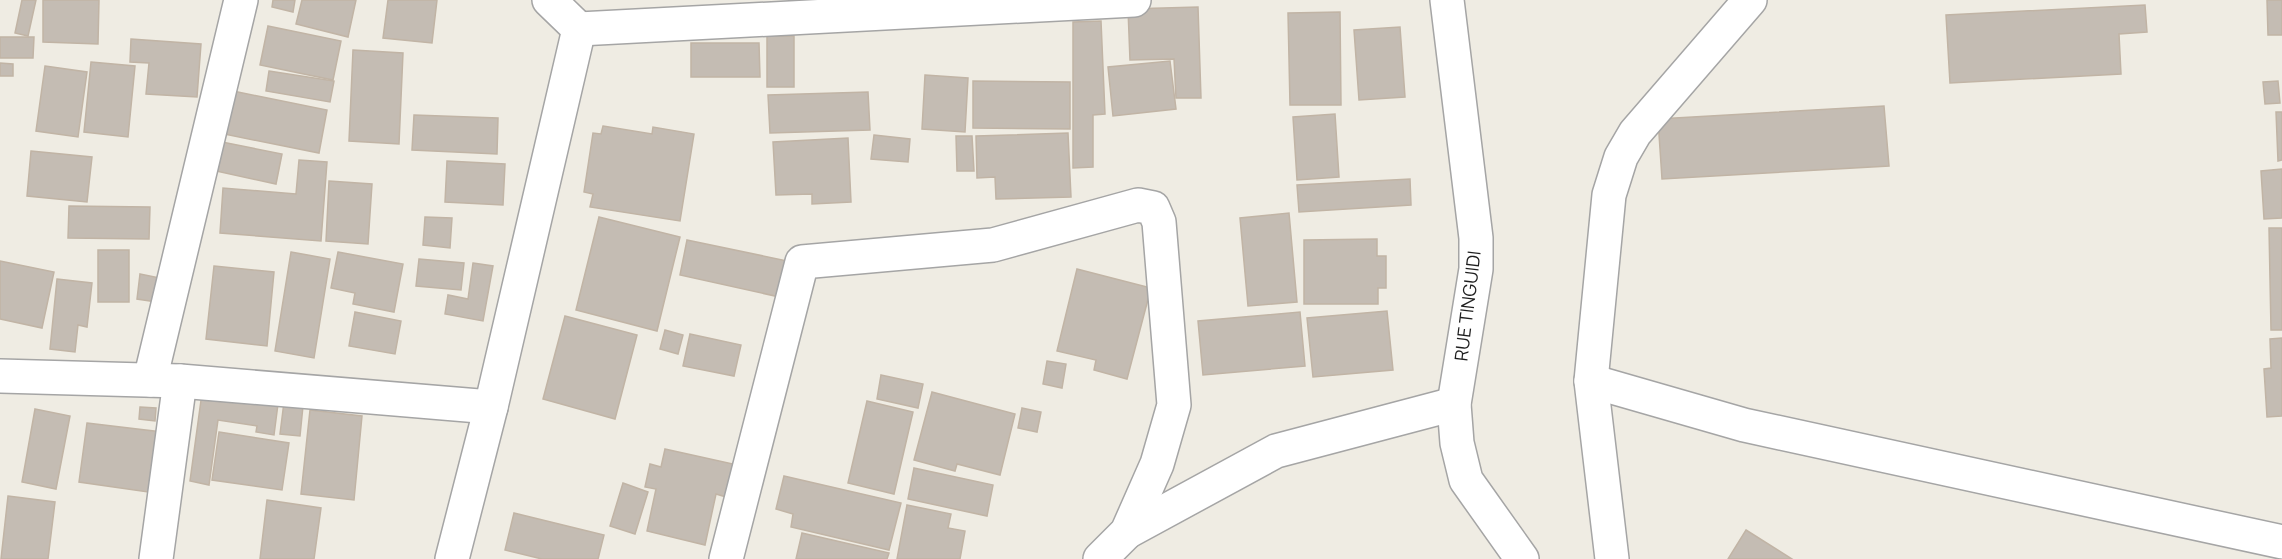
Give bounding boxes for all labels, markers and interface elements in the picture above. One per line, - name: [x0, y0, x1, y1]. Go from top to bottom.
- street label: RUE TINGUIDI: [1448, 249, 1486, 362]

